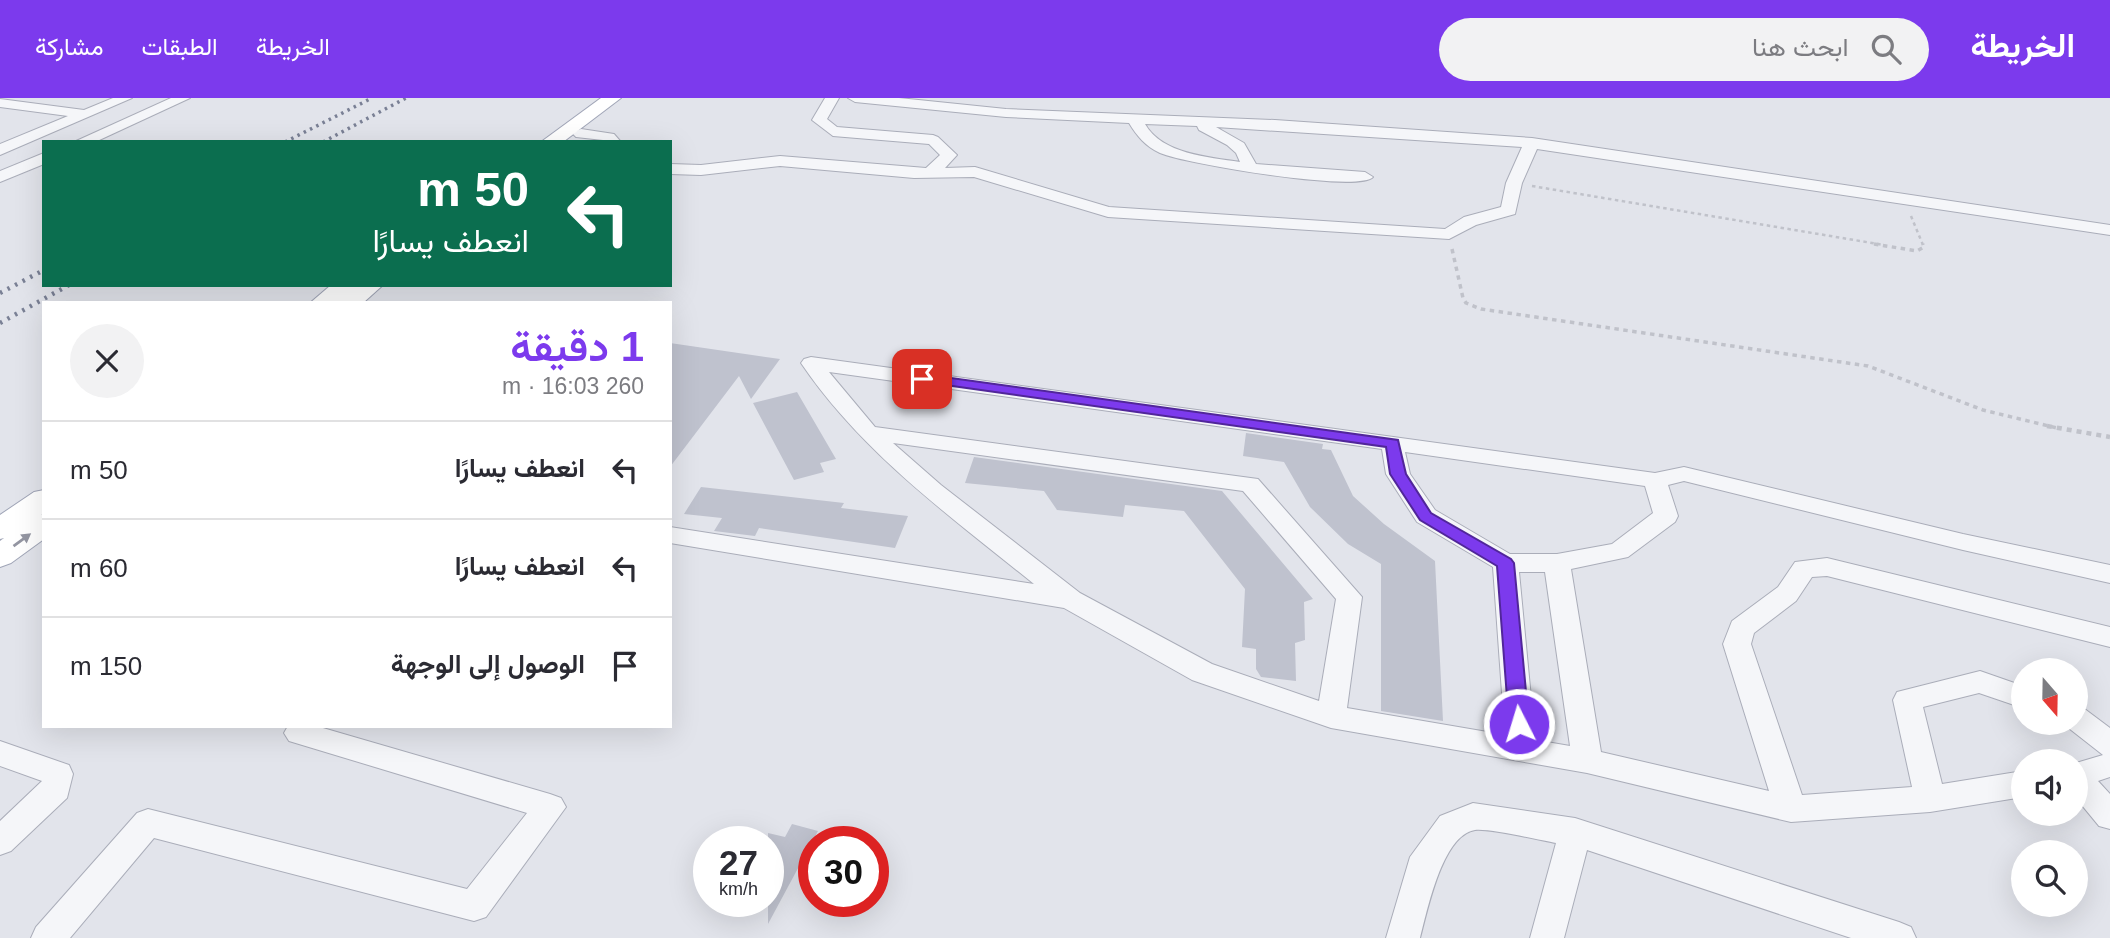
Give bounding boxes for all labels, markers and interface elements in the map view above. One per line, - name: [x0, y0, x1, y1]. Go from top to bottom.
- search box: [1439, 18, 1929, 81]
- text: الخريطة: [1971, 27, 2075, 64]
- icon: search: [1867, 30, 1905, 68]
- text: ابحث هنا: [1752, 32, 1849, 62]
- text: مشاركة: [35, 33, 103, 60]
- text: الطبقات: [141, 33, 218, 60]
- text: الخريطة: [256, 33, 330, 60]
- text: 50 m: [417, 162, 529, 216]
- icon: left: [553, 168, 644, 259]
- text: انعطف يسارًا: [372, 223, 529, 259]
- text: 1 دقيقة: [510, 323, 644, 370]
- button: close: [70, 324, 144, 398]
- pin: [892, 349, 952, 409]
- icon: arrive: [903, 360, 941, 398]
- text: 260 m · 16:03: [502, 373, 644, 399]
- icon: left: [606, 451, 644, 489]
- text: انعطف يسارًا: [455, 453, 585, 483]
- text: 50 m: [70, 455, 128, 485]
- one-way arrow: [13, 534, 31, 548]
- icon: left: [606, 549, 644, 587]
- text: انعطف يسارًا: [455, 551, 585, 581]
- text: 60 m: [70, 553, 128, 583]
- icon: arrive: [606, 647, 644, 685]
- text: الوصول إلى الوجهة: [391, 649, 585, 679]
- text: 150 m: [70, 651, 142, 681]
- north arrow: [2011, 658, 2088, 735]
- map controls: [2011, 658, 2088, 917]
- position arrow: [1482, 687, 1556, 761]
- button: sound: [2011, 749, 2088, 826]
- speed limit sign: 30: [798, 826, 889, 917]
- button: search: [2011, 840, 2088, 917]
- text: 27: [719, 843, 758, 882]
- text: km/h: [719, 879, 758, 899]

